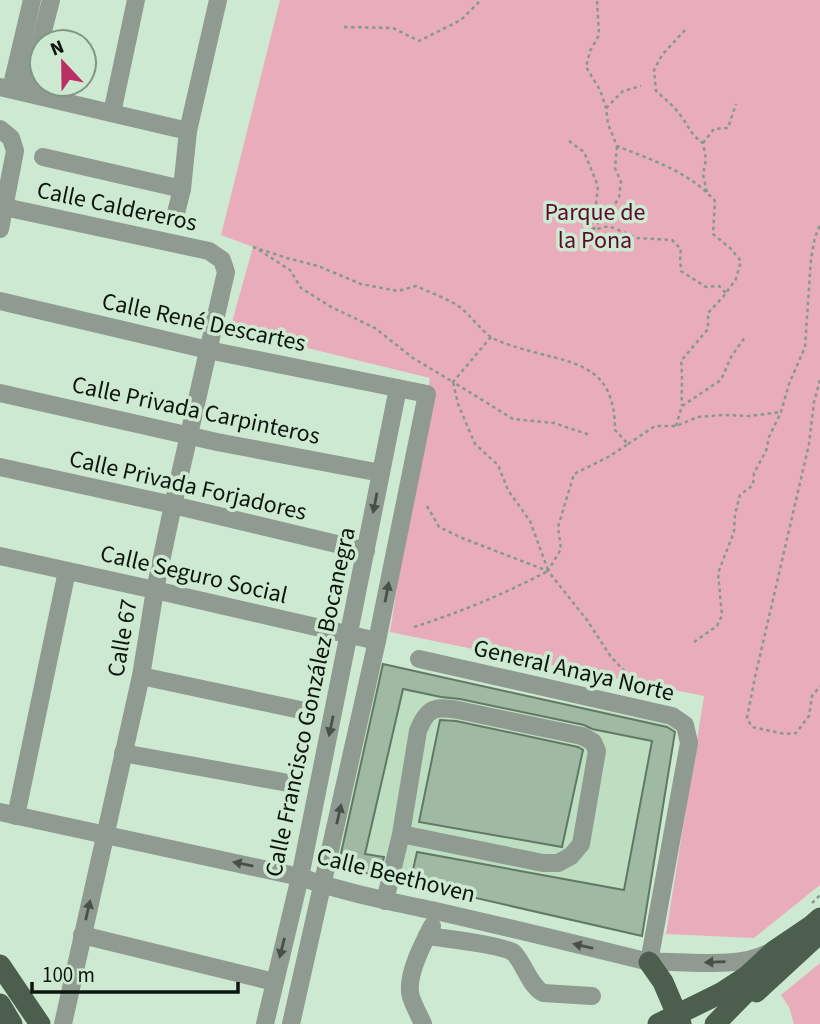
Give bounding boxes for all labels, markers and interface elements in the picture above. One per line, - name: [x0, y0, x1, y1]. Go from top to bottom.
- north arrow: [28, 28, 98, 98]
- text: N: [46, 34, 68, 64]
- street label: Calle Caldereros: [34, 172, 200, 241]
- park label: Parque de la Pona: [544, 195, 646, 258]
- street label: Calle René Descartes: [99, 284, 309, 361]
- street label: Calle Privada Carpinteros: [69, 367, 323, 454]
- street label: Calle Privada Forjadores: [66, 441, 310, 530]
- one-way arrow: [370, 492, 381, 514]
- street label: Calle Francisco González Bocanegra: [256, 524, 365, 880]
- street label: Calle Seguro Social: [97, 536, 291, 613]
- one-way arrow: [382, 581, 393, 603]
- street label: Calle 67: [98, 596, 147, 680]
- street label: General Anaya Norte: [470, 630, 678, 711]
- one-way arrow: [325, 715, 336, 737]
- one-way arrow: [334, 803, 345, 825]
- street label: Calle Beethoven: [313, 839, 479, 912]
- one-way arrow: [232, 858, 254, 869]
- one-way arrow: [83, 898, 94, 920]
- one-way arrow: [276, 938, 287, 960]
- one-way arrow: [572, 940, 594, 951]
- scale bar: [32, 950, 238, 994]
- one-way arrow: [704, 957, 726, 968]
- text: 100 m: [42, 960, 95, 990]

